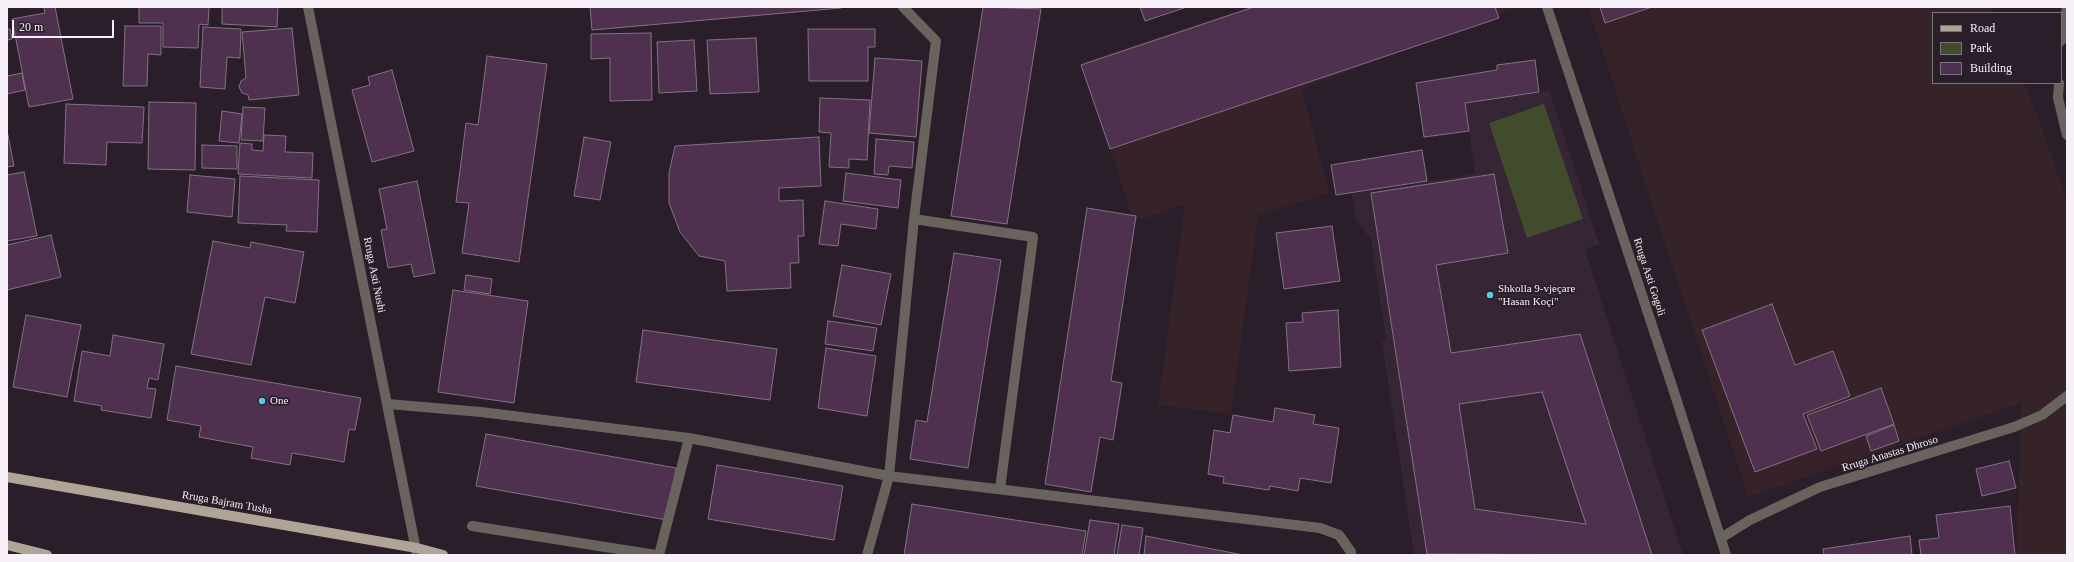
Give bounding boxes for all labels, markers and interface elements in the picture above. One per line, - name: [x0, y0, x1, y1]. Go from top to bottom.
- scale bar: [14, 12, 116, 38]
- legend: [1932, 12, 2062, 84]
- text: 20 m: [19, 20, 43, 34]
- text: Road: [1970, 21, 1995, 35]
- text: Park: [1970, 41, 1992, 55]
- text: Building: [1970, 61, 2012, 75]
- street label: Rruga Asti Nushi: [360, 236, 388, 314]
- street label: Rruga Asti Gogoli: [1630, 236, 1668, 318]
- place label: Shkolla 9-vjeçare "Hasan Koçi": [1498, 282, 1575, 308]
- marker: Shkolla 9-vjeçare "Hasan Koçi": [1485, 290, 1495, 300]
- place label: One: [270, 394, 288, 408]
- marker: One: [257, 396, 267, 406]
- street label: Rruga Anastas Dhroso: [1840, 433, 1940, 475]
- street label: Rruga Bajram Tusha: [181, 489, 273, 517]

